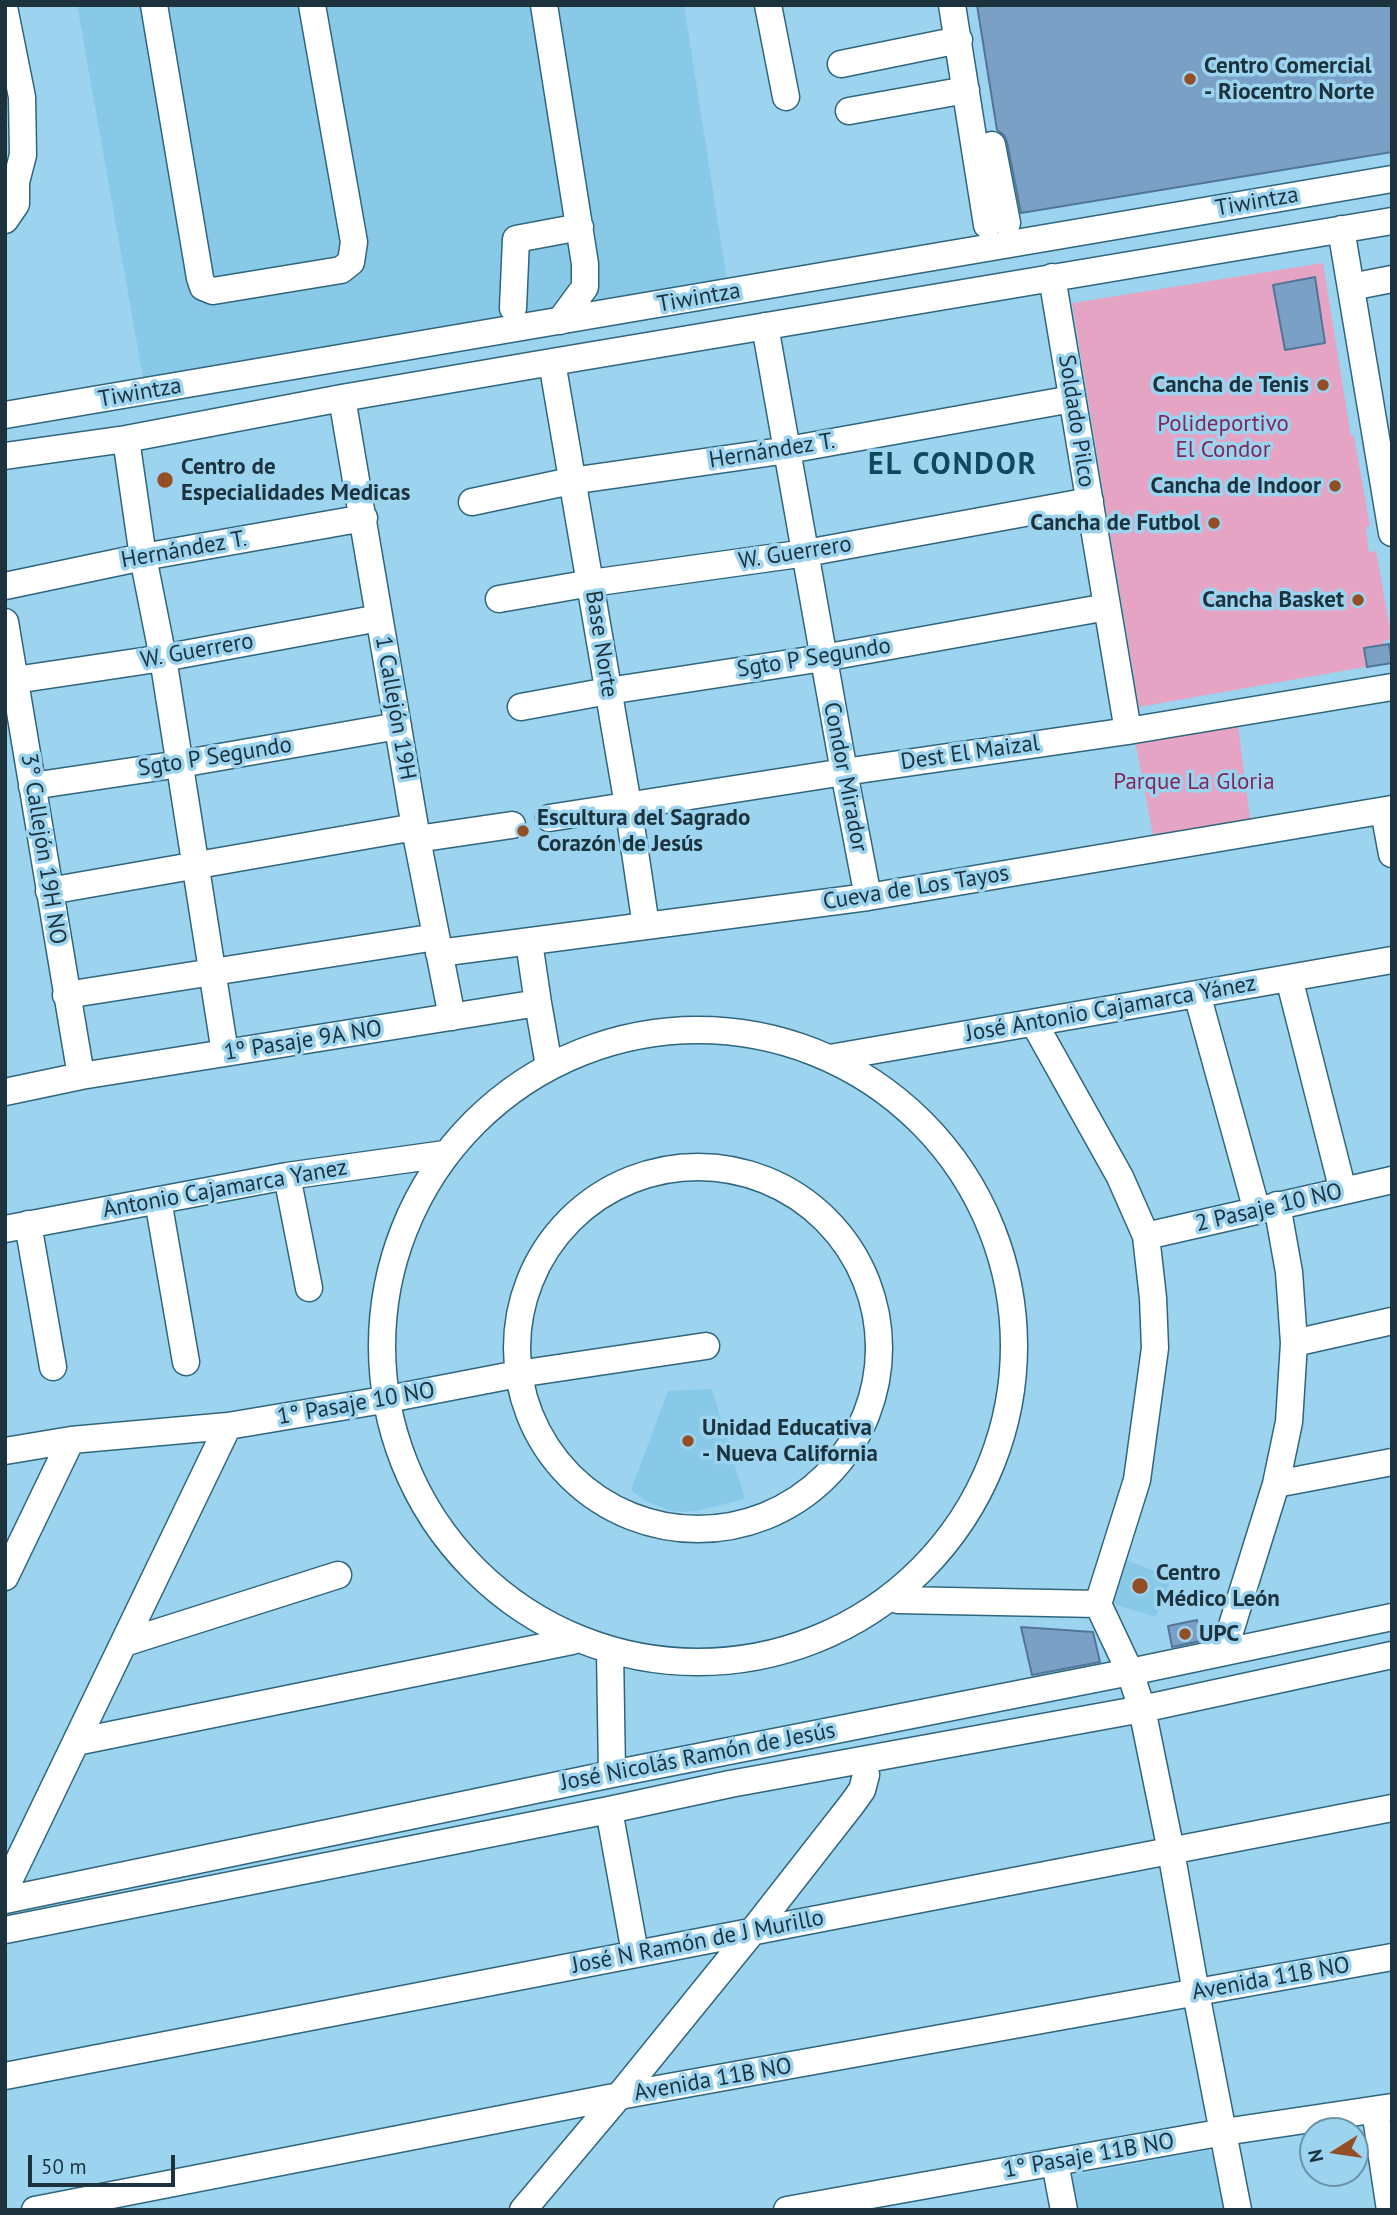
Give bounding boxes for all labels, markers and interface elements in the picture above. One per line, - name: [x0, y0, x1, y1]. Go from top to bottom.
- place label: Centro Comercial - Riocentro Norte: [1204, 52, 1374, 106]
- marker: Centro Comercial - Riocentro Norte: [1182, 71, 1198, 87]
- street label: Tiwintza: [1213, 181, 1301, 223]
- street label: Tiwintza: [655, 277, 743, 319]
- street label: Soldado Pilco: [1052, 353, 1100, 489]
- place label: Cancha de Tenis: [1153, 371, 1309, 399]
- street label: Tiwintza: [96, 372, 184, 414]
- marker: Cancha de Tenis: [1315, 377, 1331, 393]
- park label: Polideportivo El Condor: [1157, 410, 1289, 464]
- street label: Hernández T.: [707, 427, 837, 475]
- district label: EL CONDOR: [869, 447, 1037, 483]
- place label: Centro de Especialidades Medicas: [181, 453, 410, 507]
- marker: Centro de Especialidades Medicas: [155, 470, 175, 490]
- place label: Cancha de Indoor: [1151, 472, 1321, 500]
- marker: Cancha de Indoor: [1327, 478, 1343, 494]
- place label: Cancha de Futbol: [1030, 509, 1200, 537]
- marker: Cancha de Futbol: [1206, 515, 1222, 531]
- street label: Hernández T.: [119, 525, 249, 575]
- street label: W. Guerrero: [737, 530, 853, 576]
- place label: Cancha Basket: [1202, 586, 1344, 614]
- street label: Base Norte: [579, 589, 623, 699]
- marker: Cancha Basket: [1350, 592, 1366, 608]
- street label: W. Guerrero: [138, 628, 256, 674]
- street label: Sgto P Segundo: [735, 632, 893, 684]
- street label: 1 Callejón 19H: [369, 634, 421, 782]
- street label: Condor Mirador: [817, 700, 873, 854]
- street label: Dest El Maizal: [899, 730, 1041, 776]
- street label: Sgto P Segundo: [136, 731, 294, 783]
- street label: 3° Callejón 19H NO: [14, 752, 72, 946]
- park label: Parque La Gloria: [1113, 768, 1275, 796]
- place label: Escultura del Sagrado Corazón de Jesús: [537, 804, 750, 858]
- marker: Escultura del Sagrado Corazón de Jesús: [515, 823, 531, 839]
- street label: Cueva de Los Tayos: [821, 860, 1011, 916]
- street label: José Antonio Cajamarca Yánez: [964, 970, 1258, 1048]
- street label: 1º Pasaje 9A NO: [222, 1015, 384, 1067]
- street label: Antonio Cajamarca Yanez: [101, 1154, 349, 1224]
- street label: 2 Pasaje 10 NO: [1193, 1178, 1345, 1238]
- street label: 1° Pasaje 10 NO: [275, 1377, 437, 1431]
- place label: Unidad Educativa - Nueva California: [702, 1414, 878, 1468]
- marker: Unidad Educativa - Nueva California: [680, 1433, 696, 1449]
- place label: Centro Médico León: [1156, 1559, 1280, 1613]
- marker: Centro Médico León: [1130, 1576, 1150, 1596]
- place label: UPC: [1199, 1620, 1239, 1648]
- marker: UPC: [1177, 1626, 1193, 1642]
- street label: José Nicolás Ramón de Jesús: [558, 1717, 838, 1797]
- street label: José N Ramón de J Murillo: [570, 1904, 826, 1980]
- street label: Avenida 11B NO: [1190, 1952, 1352, 2006]
- street label: Avenida 11B NO: [632, 2053, 794, 2107]
- north arrow: [1299, 2117, 1369, 2187]
- street label: 1° Pasaje 11B NO: [1002, 2127, 1176, 2185]
- scale bar: [32, 2142, 178, 2186]
- text: N: [1302, 2147, 1328, 2165]
- text: 50 m: [41, 2153, 87, 2180]

